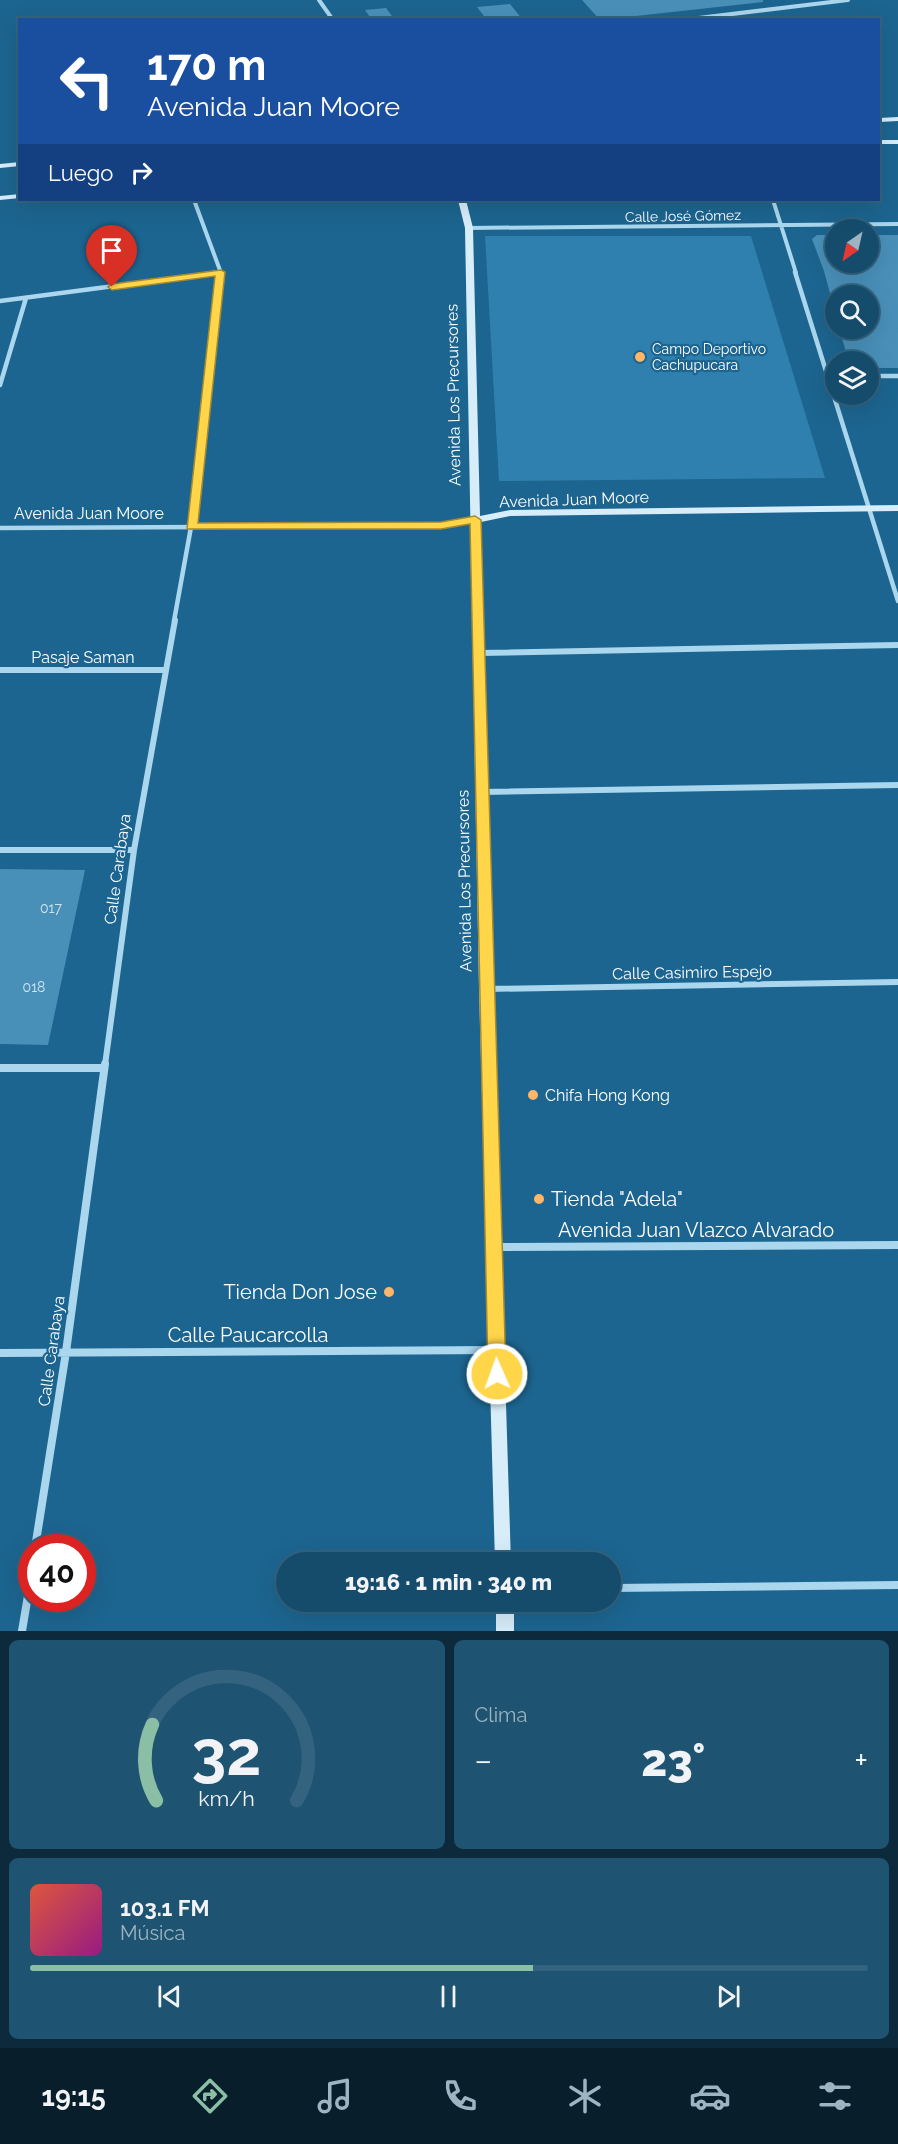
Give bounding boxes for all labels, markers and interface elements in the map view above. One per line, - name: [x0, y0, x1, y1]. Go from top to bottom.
- text: 170 m: [147, 41, 266, 90]
- icon: left: [48, 42, 126, 120]
- text: Avenida Juan Moore: [147, 91, 400, 122]
- icon: right: [125, 156, 158, 189]
- text: Luego: [48, 160, 113, 186]
- street label: Calle José Gómez: [625, 207, 741, 225]
- north arrow: [825, 219, 879, 273]
- map controls: [825, 219, 879, 405]
- pin: [86, 225, 137, 287]
- icon: arrive: [95, 234, 128, 267]
- button: search: [825, 285, 879, 339]
- street label: Avenida Los Precursores: [442, 303, 465, 486]
- place label: Campo Deportivo Cachupucara: [652, 341, 766, 373]
- marker: Campo Deportivo Cachupucara: [633, 350, 647, 364]
- button: layers: [825, 351, 879, 405]
- street label: Avenida Juan Moore: [499, 487, 649, 512]
- street label: Avenida Juan Moore: [14, 504, 164, 523]
- street label: Pasaje Saman: [31, 648, 135, 667]
- street label: Avenida Los Precursores: [453, 789, 476, 972]
- street label: Calle Carabaya: [100, 813, 135, 926]
- house number: 017: [40, 900, 62, 916]
- street label: Calle Casimiro Espejo: [612, 962, 772, 983]
- house number: 018: [23, 979, 45, 995]
- place label: Chifa Hong Kong: [545, 1086, 670, 1105]
- marker: Chifa Hong Kong: [526, 1088, 540, 1102]
- place label: Tienda "Adela": [551, 1187, 683, 1211]
- marker: Tienda "Adela": [532, 1192, 546, 1206]
- street label: Avenida Juan Vlazco Alvarado: [558, 1218, 834, 1242]
- place label: Tienda Don Jose: [223, 1280, 377, 1304]
- marker: Tienda Don Jose: [382, 1285, 396, 1299]
- street label: Calle Carabaya: [34, 1295, 69, 1408]
- street label: Calle Paucarcolla: [168, 1323, 328, 1347]
- position arrow: [465, 1342, 529, 1406]
- speed limit sign: 40: [18, 1534, 96, 1612]
- text: 19:16 · 1 min · 340 m: [345, 1569, 552, 1595]
- text: Clima: [475, 1703, 527, 1727]
- text: 32: [192, 1716, 262, 1790]
- text: 23°: [641, 1734, 705, 1787]
- text: −: [475, 1741, 492, 1780]
- text: +: [854, 1741, 868, 1780]
- text: km/h: [198, 1787, 255, 1812]
- text: 103.1 FM: [120, 1895, 209, 1921]
- text: Música: [120, 1921, 185, 1945]
- icon: previous: [153, 1980, 186, 2013]
- icon: pause: [432, 1980, 465, 2013]
- icon: next: [712, 1980, 745, 2013]
- icon: directions: [189, 2075, 231, 2117]
- icon: music: [314, 2075, 356, 2117]
- icon: phone: [439, 2075, 481, 2117]
- icon: climate: [564, 2075, 606, 2117]
- icon: car: [689, 2075, 731, 2117]
- icon: filters: [814, 2075, 856, 2117]
- text: 19:15: [42, 2081, 106, 2112]

